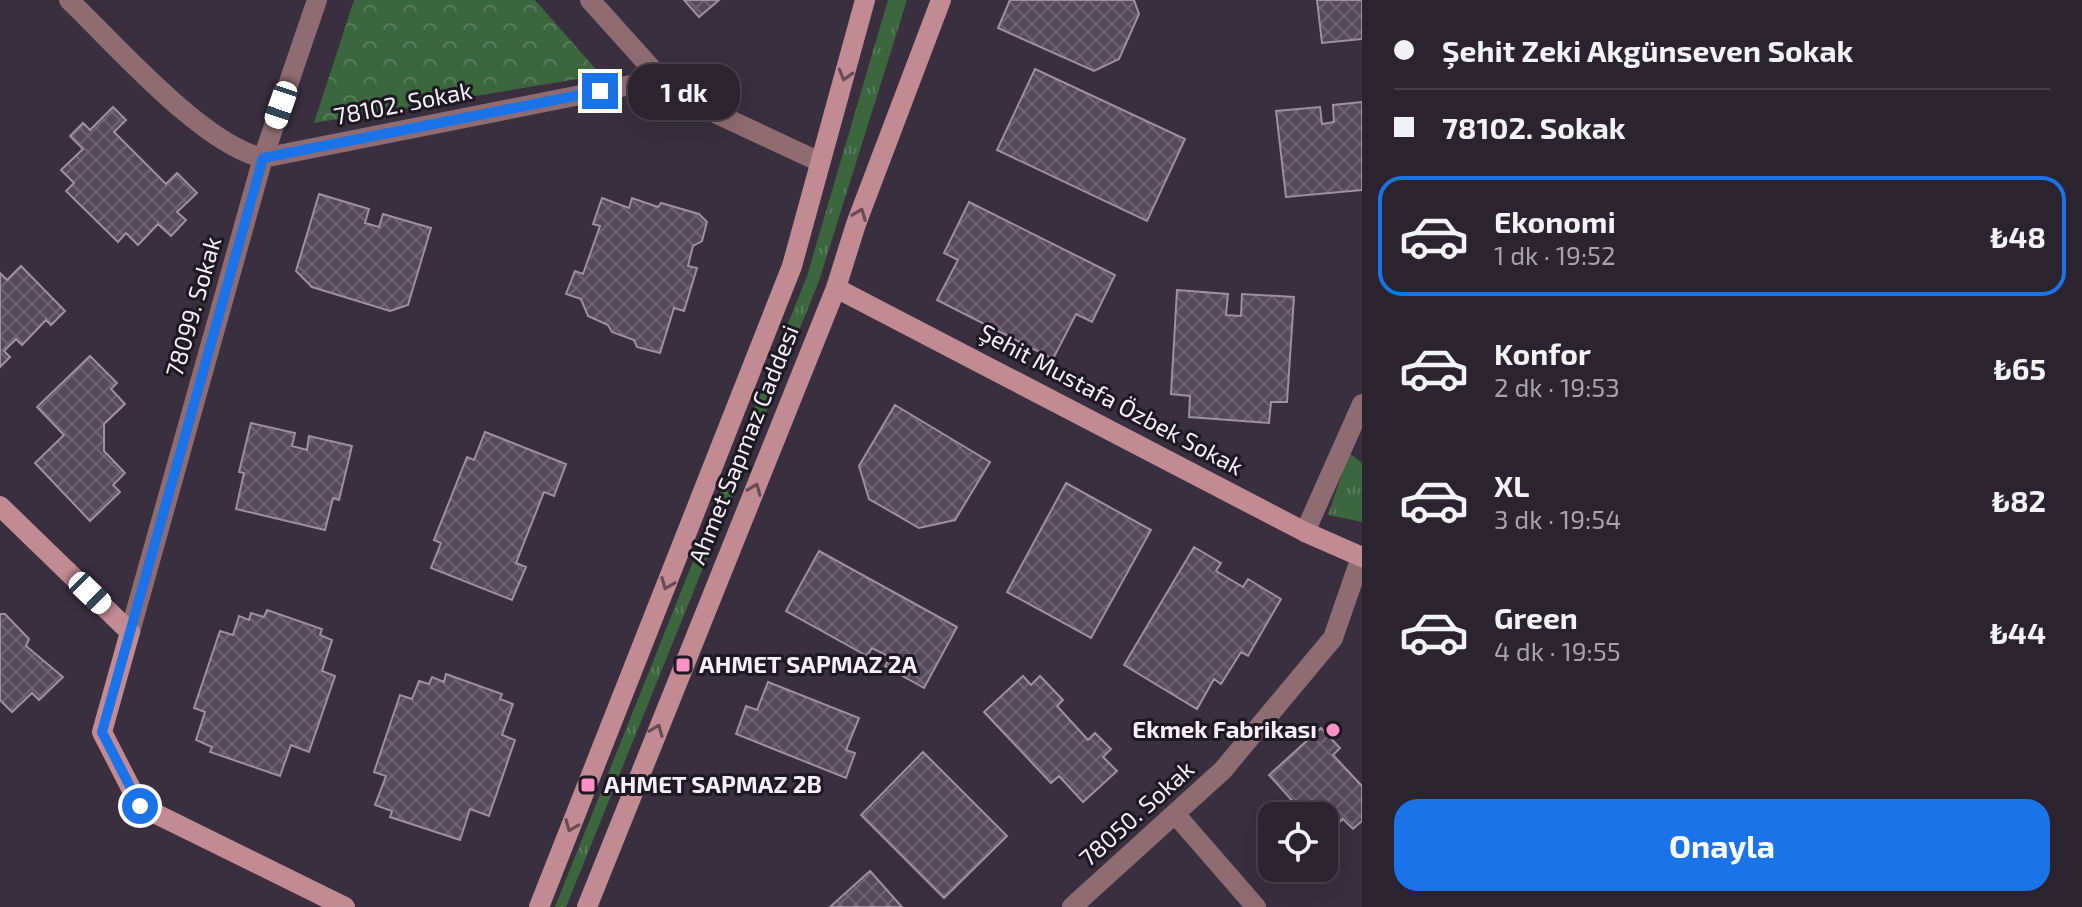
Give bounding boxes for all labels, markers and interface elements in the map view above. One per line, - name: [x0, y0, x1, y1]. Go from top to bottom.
- text: Şehit Zeki Akgünseven Sokak: [1442, 32, 1853, 68]
- callout: 1 dk: [628, 63, 740, 119]
- one-way arrow: [837, 68, 854, 82]
- route end: [582, 73, 618, 109]
- street label: 78102. Sokak: [331, 75, 474, 130]
- text: 1 dk: [661, 76, 707, 107]
- car: [262, 78, 300, 132]
- text: 78102. Sokak: [1442, 109, 1626, 145]
- icon: car: [1398, 200, 1470, 272]
- text: Ekonomi: [1494, 203, 1616, 239]
- one-way arrow: [850, 208, 867, 222]
- text: ₺48: [1990, 218, 2046, 254]
- street label: 78099. Sokak: [159, 233, 226, 380]
- text: 1 dk · 19:52: [1494, 239, 1616, 270]
- street label: Şehit Mustafa Özbek Sokak: [974, 317, 1249, 481]
- street label: Ahmet Sapmaz Caddesi: [681, 321, 804, 568]
- icon: car: [1398, 332, 1470, 404]
- text: Konfor: [1494, 335, 1591, 371]
- text: ₺65: [1994, 350, 2046, 386]
- text: 2 dk · 19:53: [1494, 371, 1620, 402]
- icon: car: [1398, 464, 1470, 536]
- text: XL: [1494, 467, 1529, 503]
- text: ₺82: [1992, 482, 2046, 518]
- one-way arrow: [745, 483, 761, 497]
- text: 3 dk · 19:54: [1494, 503, 1621, 534]
- car: [64, 568, 116, 618]
- one-way arrow: [660, 576, 676, 590]
- icon: car: [1398, 596, 1470, 668]
- text: Green: [1494, 599, 1578, 635]
- text: ₺44: [1990, 614, 2046, 650]
- text: 4 dk · 19:55: [1494, 635, 1621, 666]
- place label: AHMET SAPMAZ 2A: [699, 649, 918, 678]
- marker: AHMET SAPMAZ 2A: [674, 656, 692, 674]
- place label: Ekmek Fabrikası: [1132, 714, 1317, 743]
- marker: Ekmek Fabrikası: [1324, 721, 1342, 739]
- one-way arrow: [647, 724, 664, 738]
- street label: 78050. Sokak: [1073, 754, 1199, 872]
- place label: AHMET SAPMAZ 2B: [604, 769, 822, 798]
- marker: AHMET SAPMAZ 2B: [579, 776, 597, 794]
- route start: [122, 788, 158, 824]
- button: Onayla: [1394, 799, 2050, 891]
- map controls: [1258, 802, 1338, 882]
- button: locate: [1258, 802, 1338, 882]
- one-way arrow: [564, 818, 581, 832]

